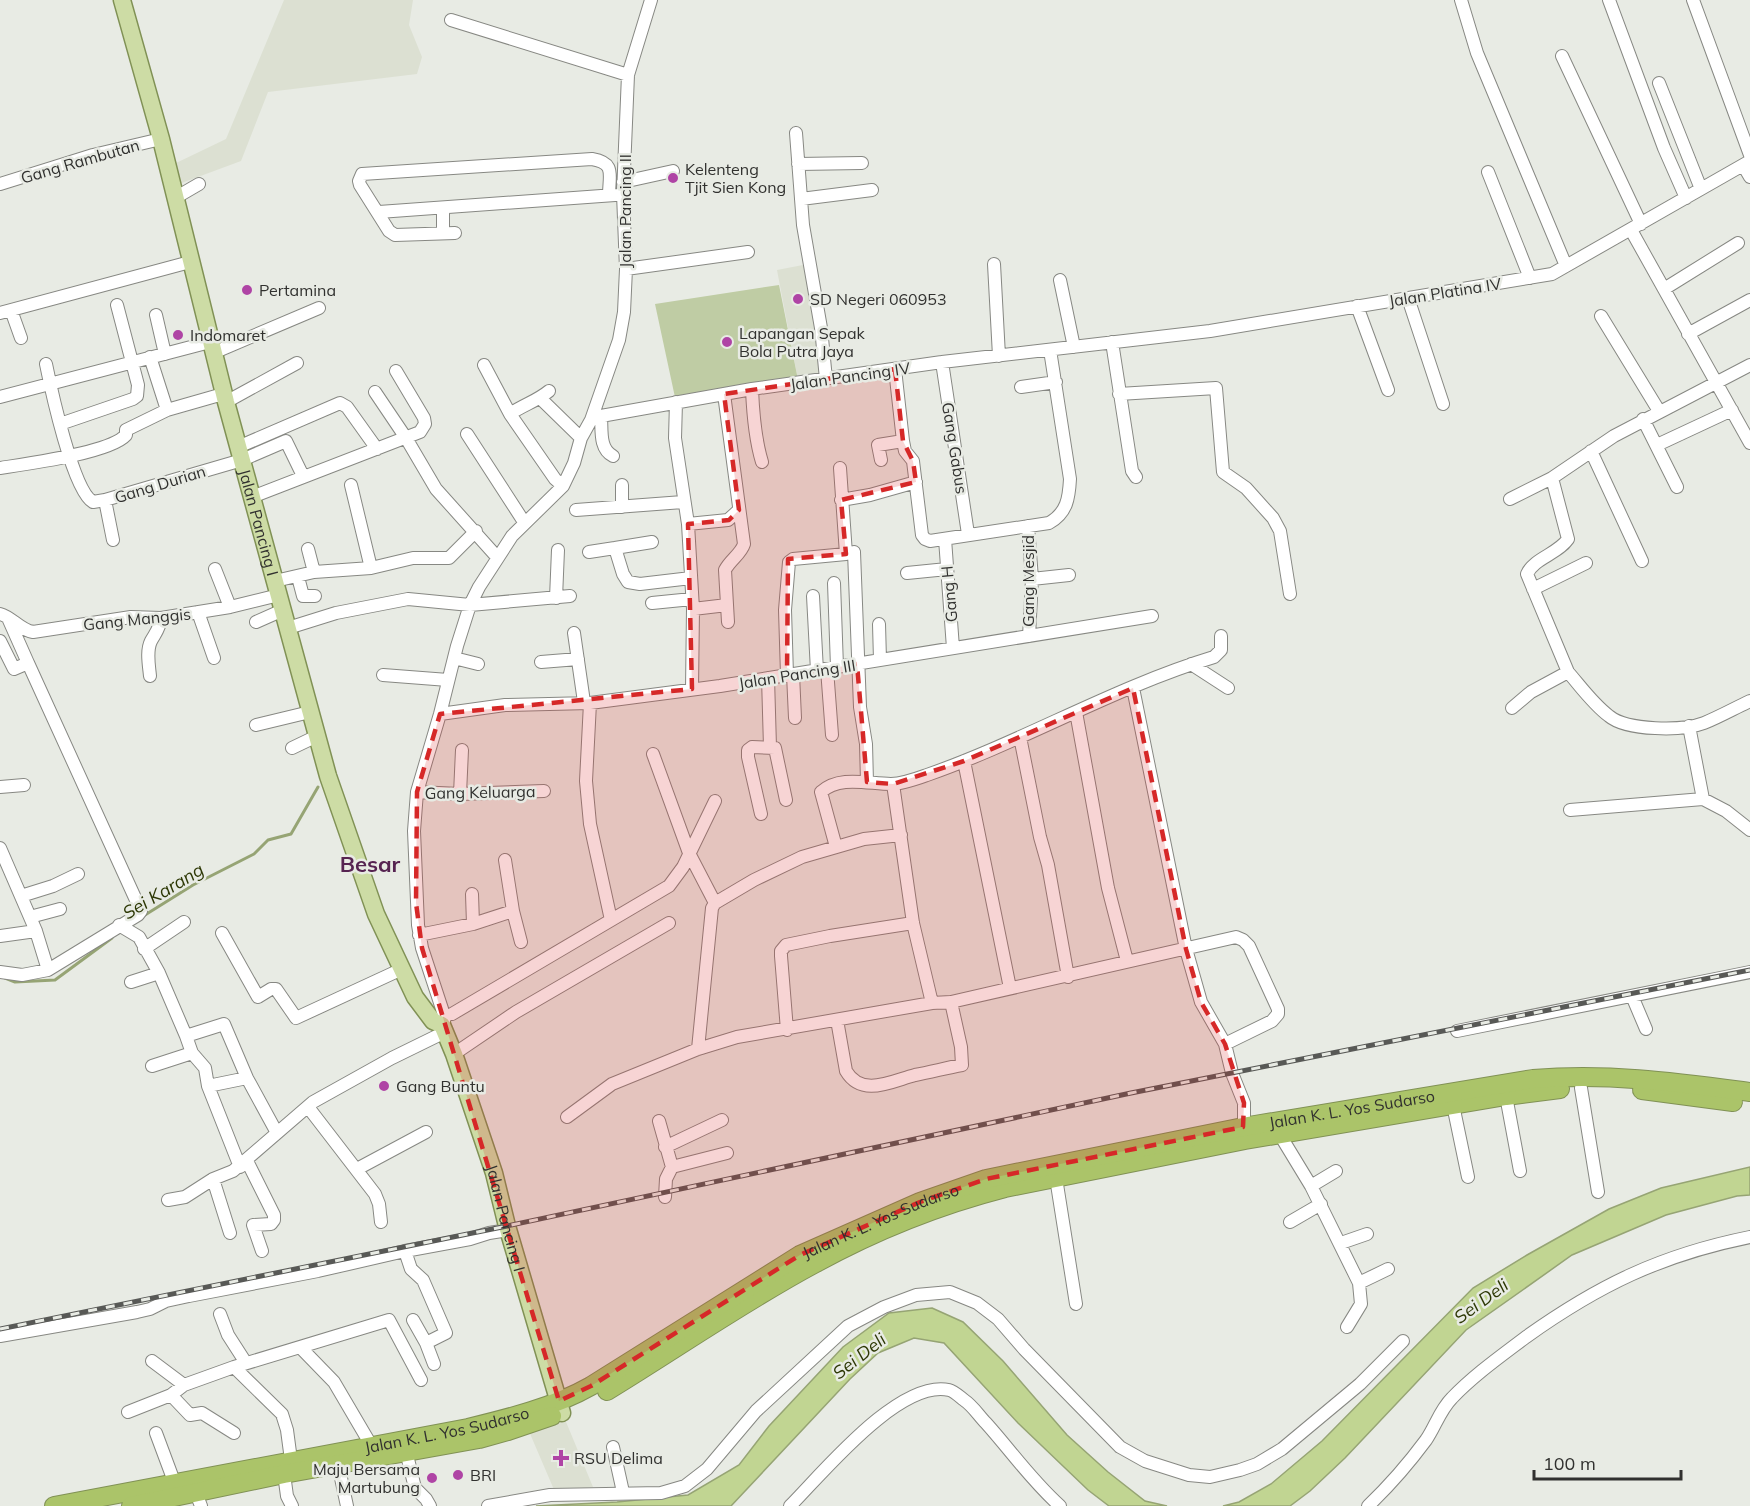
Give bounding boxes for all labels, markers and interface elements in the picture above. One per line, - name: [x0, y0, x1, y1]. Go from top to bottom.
- street label: Gang Rambutan: [18, 134, 142, 188]
- street label: Jalan Pancing II: [615, 154, 635, 268]
- place label: Kelenteng Tjit Sien Kong: [685, 159, 786, 197]
- marker: Kelenteng Tjit Sien Kong: [666, 171, 680, 185]
- street label: Jalan Platina IV: [1387, 273, 1503, 311]
- place label: Pertamina: [259, 280, 336, 300]
- marker: Pertamina: [240, 283, 254, 297]
- place label: SD Negeri 060953: [810, 289, 947, 309]
- marker: SD Negeri 060953: [791, 292, 805, 306]
- place label: Lapangan Sepak Bola Putra Jaya: [739, 323, 866, 361]
- place label: Indomaret: [190, 325, 266, 345]
- marker: Indomaret: [171, 328, 185, 342]
- marker: Lapangan Sepak Bola Putra Jaya: [720, 335, 734, 349]
- street label: Jalan Pancing IV: [789, 358, 912, 394]
- street label: Gang Gabus: [938, 401, 972, 495]
- street label: Gang Durian: [112, 461, 208, 507]
- street label: Jalan Pancing I: [235, 467, 283, 578]
- street label: Gang Mesjid: [1018, 535, 1038, 627]
- street label: Gang H: [937, 565, 961, 623]
- street label: Gang Manggis: [82, 603, 192, 635]
- street label: Jalan Pancing III: [737, 655, 857, 693]
- street label: Gang Keluarga: [424, 781, 536, 803]
- district label: Besar: [340, 850, 401, 878]
- water label: Sei Karang: [118, 858, 208, 924]
- place label: Gang Buntu: [396, 1076, 485, 1096]
- marker: Gang Buntu: [377, 1079, 391, 1093]
- street label: Jalan K. L. Yos Sudarso: [1268, 1085, 1436, 1133]
- street label: Jalan Pancing I: [482, 1162, 530, 1274]
- street label: Jalan K. L. Yos Sudarso: [799, 1179, 961, 1263]
- water label: Sei Deli: [1449, 1273, 1513, 1328]
- water label: Sei Deli: [828, 1327, 891, 1384]
- street label: Jalan K. L. Yos Sudarso: [363, 1402, 531, 1457]
- scale bar: [1534, 1443, 1681, 1481]
- place label: RSU Delima: [574, 1448, 663, 1468]
- marker: RSU Delima: [552, 1449, 570, 1467]
- text: 100 m: [1543, 1452, 1596, 1475]
- place label: Maju Bersama Martubung: [313, 1459, 420, 1497]
- place label: BRI: [470, 1465, 496, 1485]
- marker: BRI: [451, 1468, 465, 1482]
- marker: Maju Bersama Martubung: [425, 1471, 439, 1485]

